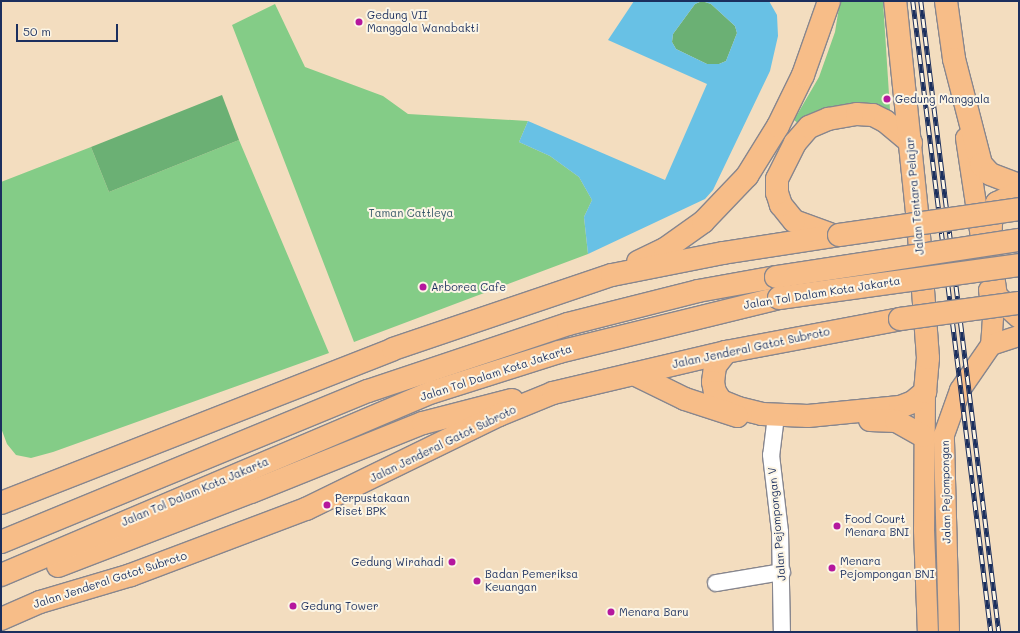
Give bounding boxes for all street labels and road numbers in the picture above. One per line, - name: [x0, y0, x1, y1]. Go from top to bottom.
- street label: Jalan Tentara Pelajar: [903, 137, 927, 255]
- street label: Jalan Tol Dalam Kota Jakarta: [743, 274, 901, 312]
- street label: Jalan Jenderal Gatot Subroto: [671, 325, 831, 371]
- street label: Jalan Tol Dalam Kota Jakarta: [419, 342, 573, 404]
- street label: Jalan Jenderal Gatot Subroto: [368, 403, 518, 485]
- street label: Jalan Pejompongan: [938, 440, 954, 544]
- street label: Jalan Tol Dalam Kota Jakarta: [119, 455, 271, 529]
- street label: Jalan Pejompongan V: [765, 467, 789, 581]
- street label: Jalan Jenderal Gatot Subroto: [31, 549, 189, 611]

